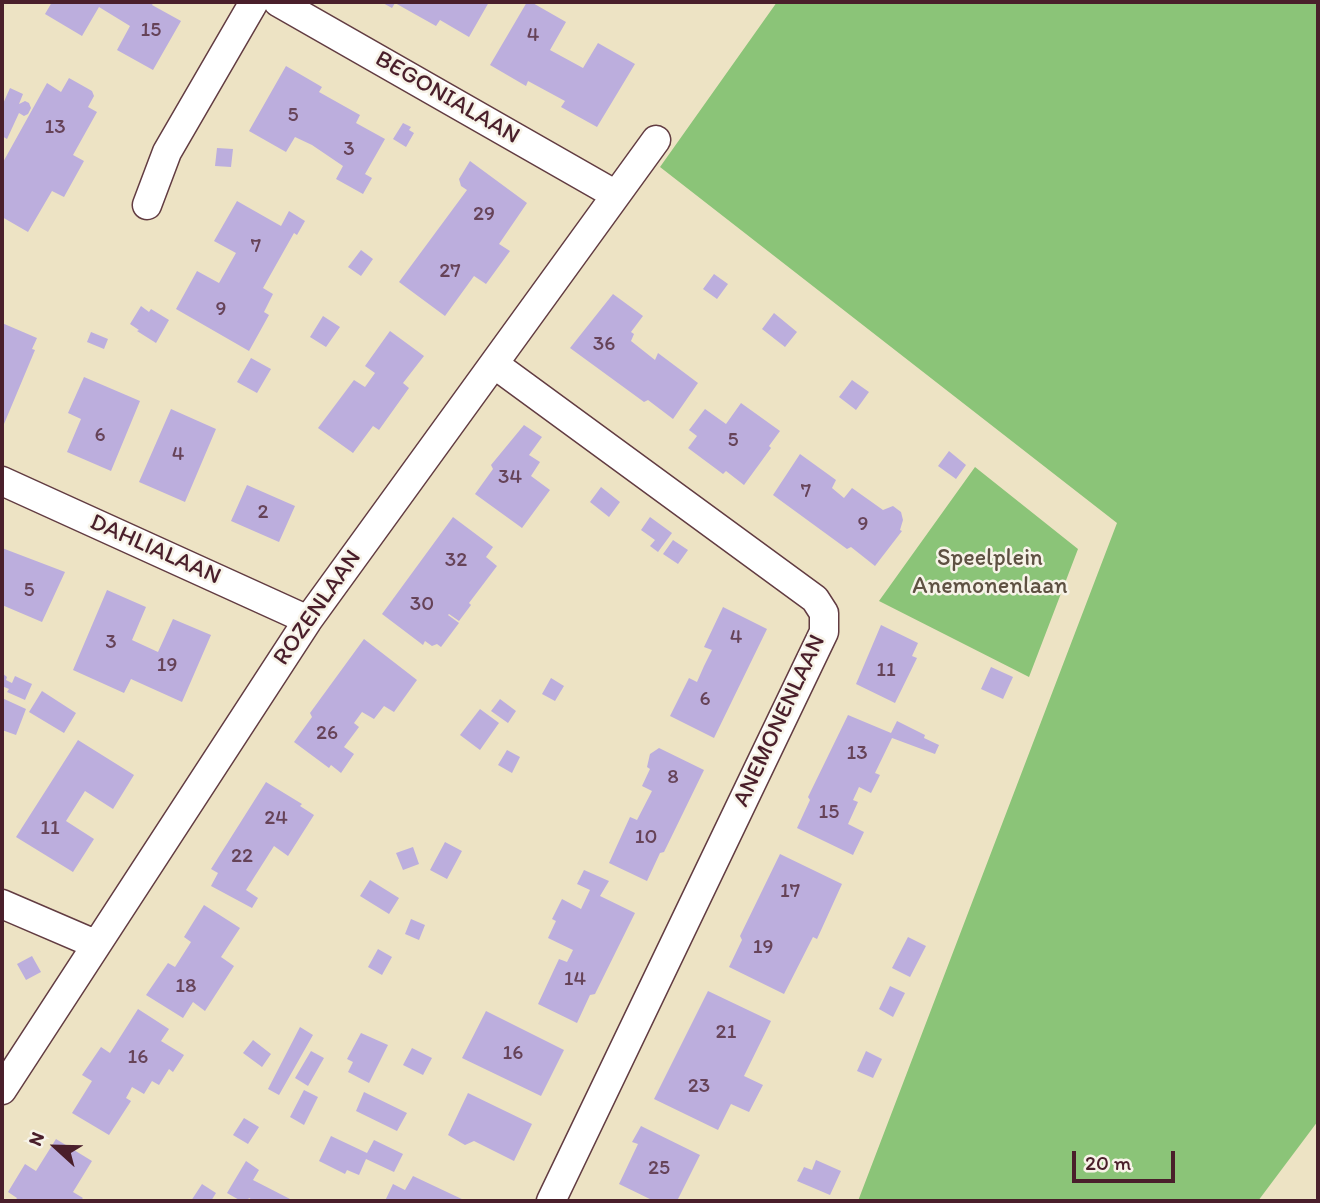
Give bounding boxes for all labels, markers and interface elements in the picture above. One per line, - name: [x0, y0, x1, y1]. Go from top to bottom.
- house number: 15: [141, 18, 161, 44]
- house number: 4: [527, 23, 539, 49]
- street label: BEGONIALAAN: [370, 45, 524, 151]
- house number: 5: [287, 103, 299, 129]
- house number: 13: [44, 115, 66, 141]
- house number: 3: [343, 137, 355, 163]
- house number: 29: [473, 202, 495, 228]
- house number: 7: [251, 234, 261, 260]
- house number: 27: [439, 259, 461, 285]
- house number: 9: [216, 297, 226, 323]
- house number: 36: [593, 332, 615, 358]
- house number: 6: [94, 423, 106, 449]
- house number: 5: [727, 428, 739, 454]
- house number: 4: [172, 442, 184, 468]
- house number: 34: [498, 465, 522, 491]
- house number: 7: [801, 479, 811, 505]
- house number: 2: [257, 500, 269, 526]
- street label: DAHLIALAAN: [85, 508, 225, 592]
- house number: 9: [858, 512, 868, 538]
- street label: ROZENLAAN: [268, 545, 368, 671]
- park label: Speelplein Anemonenlaan: [912, 545, 1068, 601]
- house number: 32: [445, 548, 467, 574]
- house number: 5: [23, 578, 35, 604]
- house number: 30: [410, 592, 434, 618]
- house number: 4: [730, 625, 742, 651]
- house number: 3: [105, 630, 117, 656]
- street label: ANEMONENLAAN: [728, 630, 832, 812]
- house number: 19: [157, 653, 177, 679]
- house number: 11: [876, 658, 896, 684]
- house number: 6: [699, 687, 711, 713]
- house number: 26: [316, 721, 338, 747]
- house number: 13: [846, 741, 868, 767]
- house number: 8: [667, 765, 679, 791]
- house number: 15: [819, 800, 839, 826]
- house number: 24: [264, 806, 288, 832]
- house number: 11: [40, 816, 60, 842]
- house number: 10: [635, 825, 657, 851]
- house number: 22: [231, 844, 253, 870]
- house number: 17: [780, 879, 800, 905]
- house number: 19: [753, 935, 773, 961]
- house number: 14: [564, 967, 586, 993]
- house number: 18: [175, 974, 197, 1000]
- house number: 21: [716, 1020, 736, 1046]
- house number: 16: [503, 1041, 523, 1067]
- house number: 16: [128, 1045, 148, 1071]
- house number: 23: [688, 1074, 710, 1100]
- north arrow: [21, 1112, 91, 1182]
- text: N: [23, 1129, 49, 1149]
- scale bar: [1075, 1136, 1178, 1180]
- text: 20 m: [1085, 1150, 1131, 1175]
- house number: 25: [648, 1156, 670, 1182]

